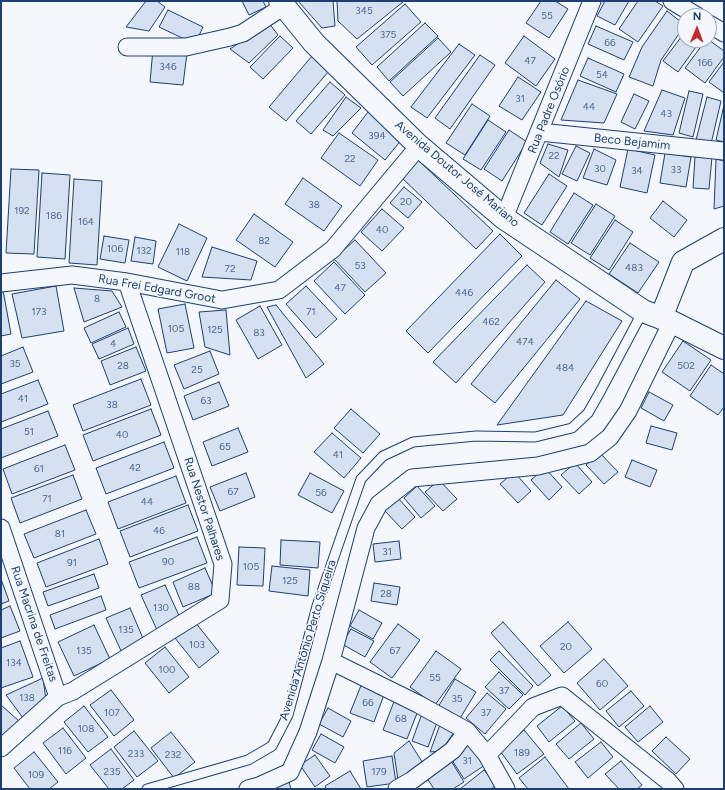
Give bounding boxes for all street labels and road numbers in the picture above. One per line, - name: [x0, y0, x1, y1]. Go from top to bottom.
- street label: Rua Padre Osório: [525, 64, 573, 156]
- street label: Avenida Doutor José Mariano: [392, 118, 522, 230]
- street label: Beco Bejamim: [593, 131, 671, 153]
- street label: Rua Frei Edgard Groot: [97, 272, 217, 306]
- street label: Rua Nestor Palhares: [180, 456, 228, 562]
- street label: Avenida Antônio Perto Siqueira: [277, 558, 339, 722]
- street label: Rua Macrina de Freitas: [7, 564, 61, 684]

